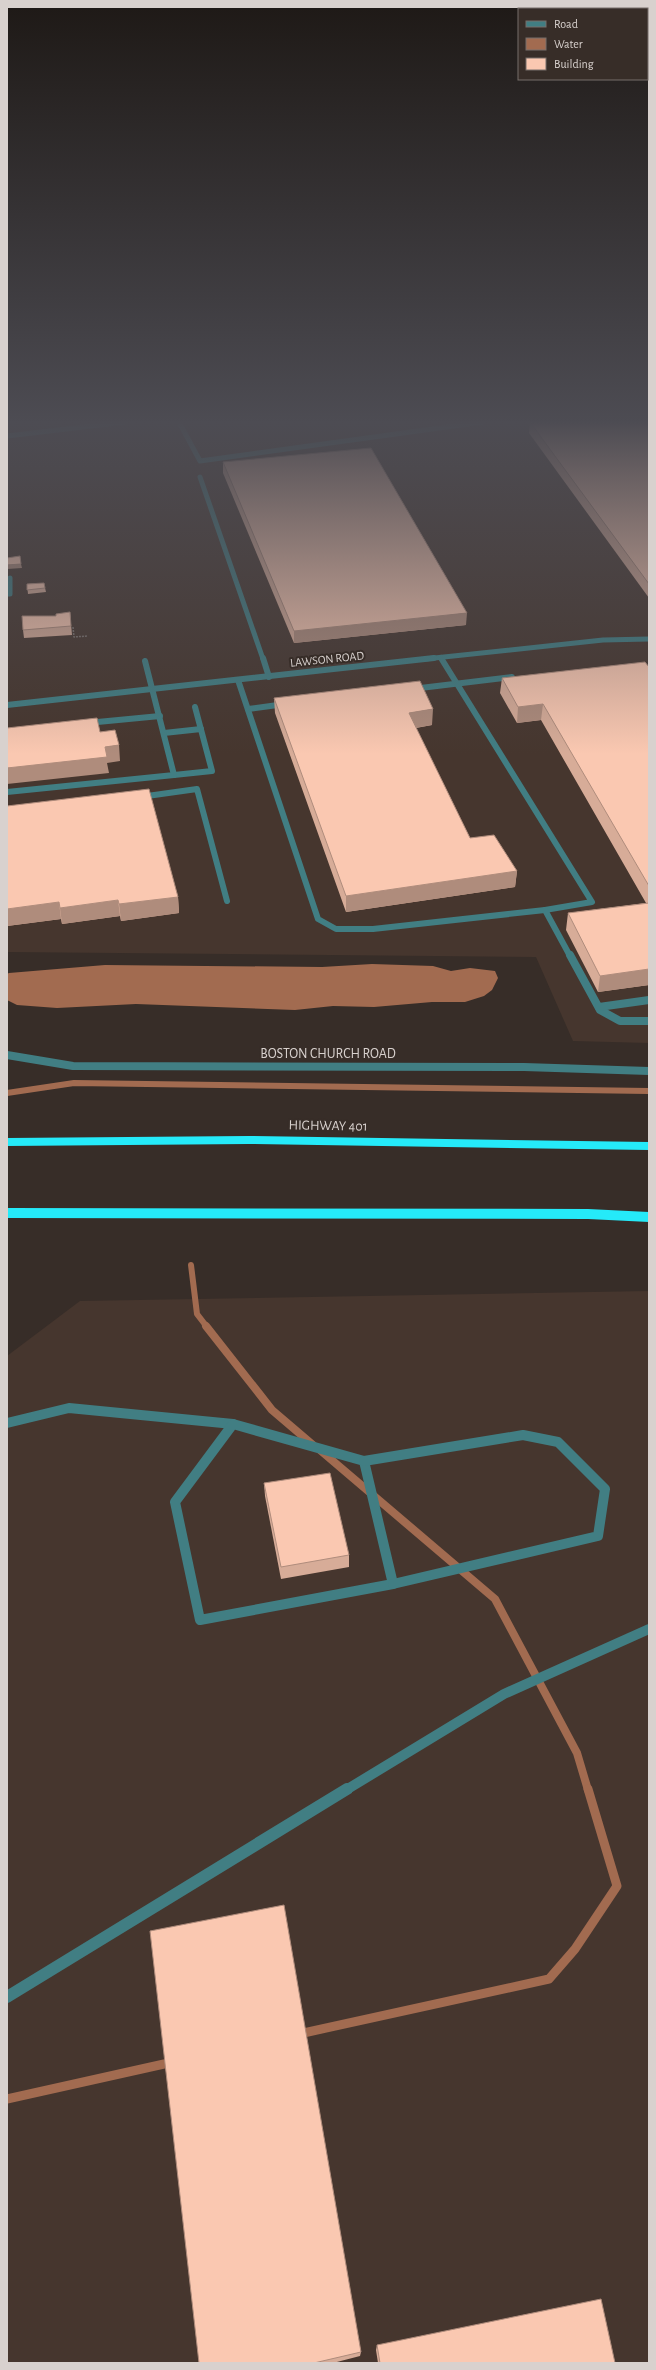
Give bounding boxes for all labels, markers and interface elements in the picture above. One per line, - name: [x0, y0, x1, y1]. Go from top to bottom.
- legend: [518, 8, 648, 80]
- text: Road: [554, 18, 578, 30]
- text: Water: [554, 38, 583, 50]
- text: Building: [554, 58, 594, 70]
- street label: LAWSON ROAD: [289, 649, 365, 669]
- street label: BOSTON CHURCH ROAD: [260, 1047, 396, 1061]
- street label: HIGHWAY 401: [288, 1118, 368, 1134]

